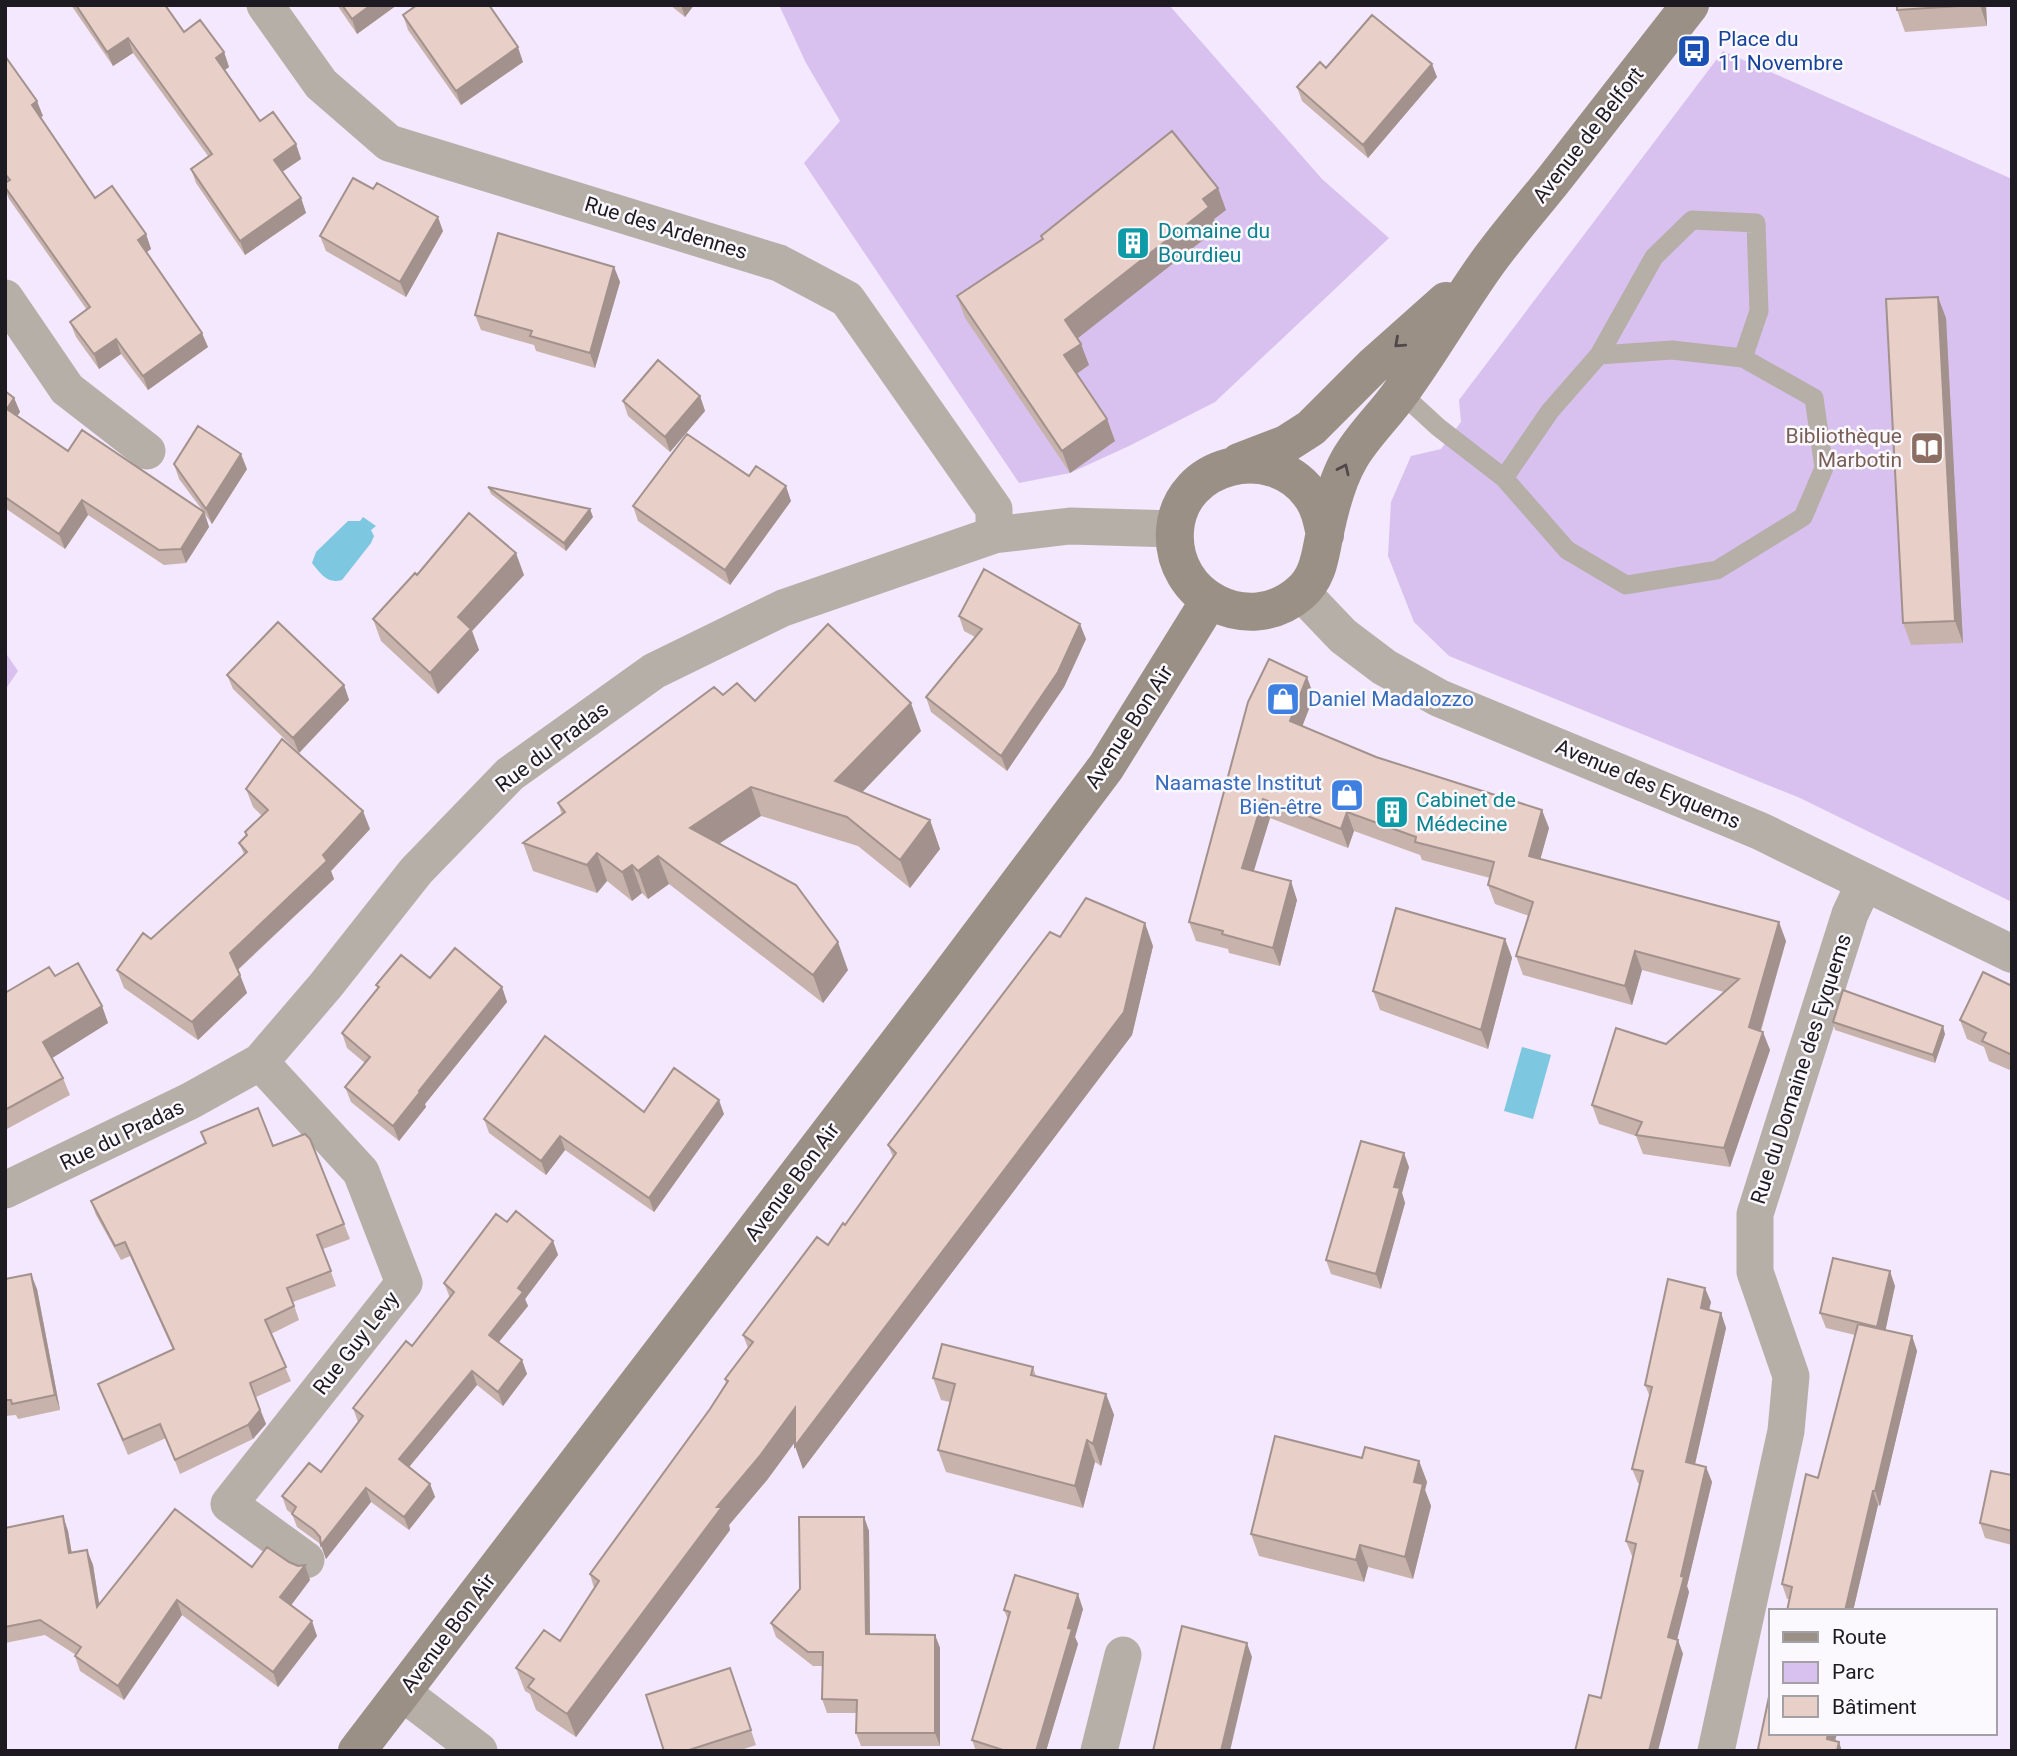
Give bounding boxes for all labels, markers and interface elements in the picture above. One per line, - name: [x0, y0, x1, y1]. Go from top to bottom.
- place label: Place du 11 Novembre: [1718, 27, 1843, 75]
- bus stop icon: Place du 11 Novembre: [1675, 32, 1713, 70]
- street label: Avenue de Belfort: [1528, 62, 1648, 207]
- street label: Rue des Ardennes: [582, 192, 750, 264]
- place label: Domaine du Bourdieu: [1158, 219, 1270, 267]
- building icon: Domaine du Bourdieu: [1114, 224, 1152, 262]
- one-way arrow: [1394, 335, 1407, 347]
- place label: Bibliothèque Marbotin: [1786, 424, 1902, 472]
- library icon: Bibliothèque Marbotin: [1908, 429, 1946, 467]
- one-way arrow: [1336, 464, 1350, 477]
- street label: Avenue Bon Air: [1080, 661, 1178, 793]
- shop icon: Daniel Madalozzo: [1264, 680, 1302, 718]
- place label: Daniel Madalozzo: [1308, 687, 1474, 711]
- street label: Rue du Pradas: [491, 697, 613, 797]
- street label: Avenue des Eyquems: [1552, 734, 1744, 834]
- place label: Naamaste Institut Bien-être: [1155, 771, 1322, 819]
- shop icon: Naamaste Institut Bien-être: [1328, 776, 1366, 814]
- place label: Cabinet de Médecine: [1416, 788, 1516, 836]
- building icon: Cabinet de Médecine: [1373, 793, 1411, 831]
- street label: Rue du Domaine des Eyquems: [1746, 931, 1856, 1207]
- street label: Rue du Pradas: [56, 1095, 188, 1175]
- street label: Avenue Bon Air: [740, 1118, 844, 1246]
- street label: Rue Guy Levy: [308, 1287, 404, 1399]
- street label: Avenue Bon Air: [396, 1569, 500, 1697]
- legend: [1769, 1609, 1996, 1735]
- text: Route: [1832, 1625, 1887, 1649]
- text: Parc: [1832, 1660, 1874, 1684]
- text: Bâtiment: [1832, 1695, 1917, 1719]

